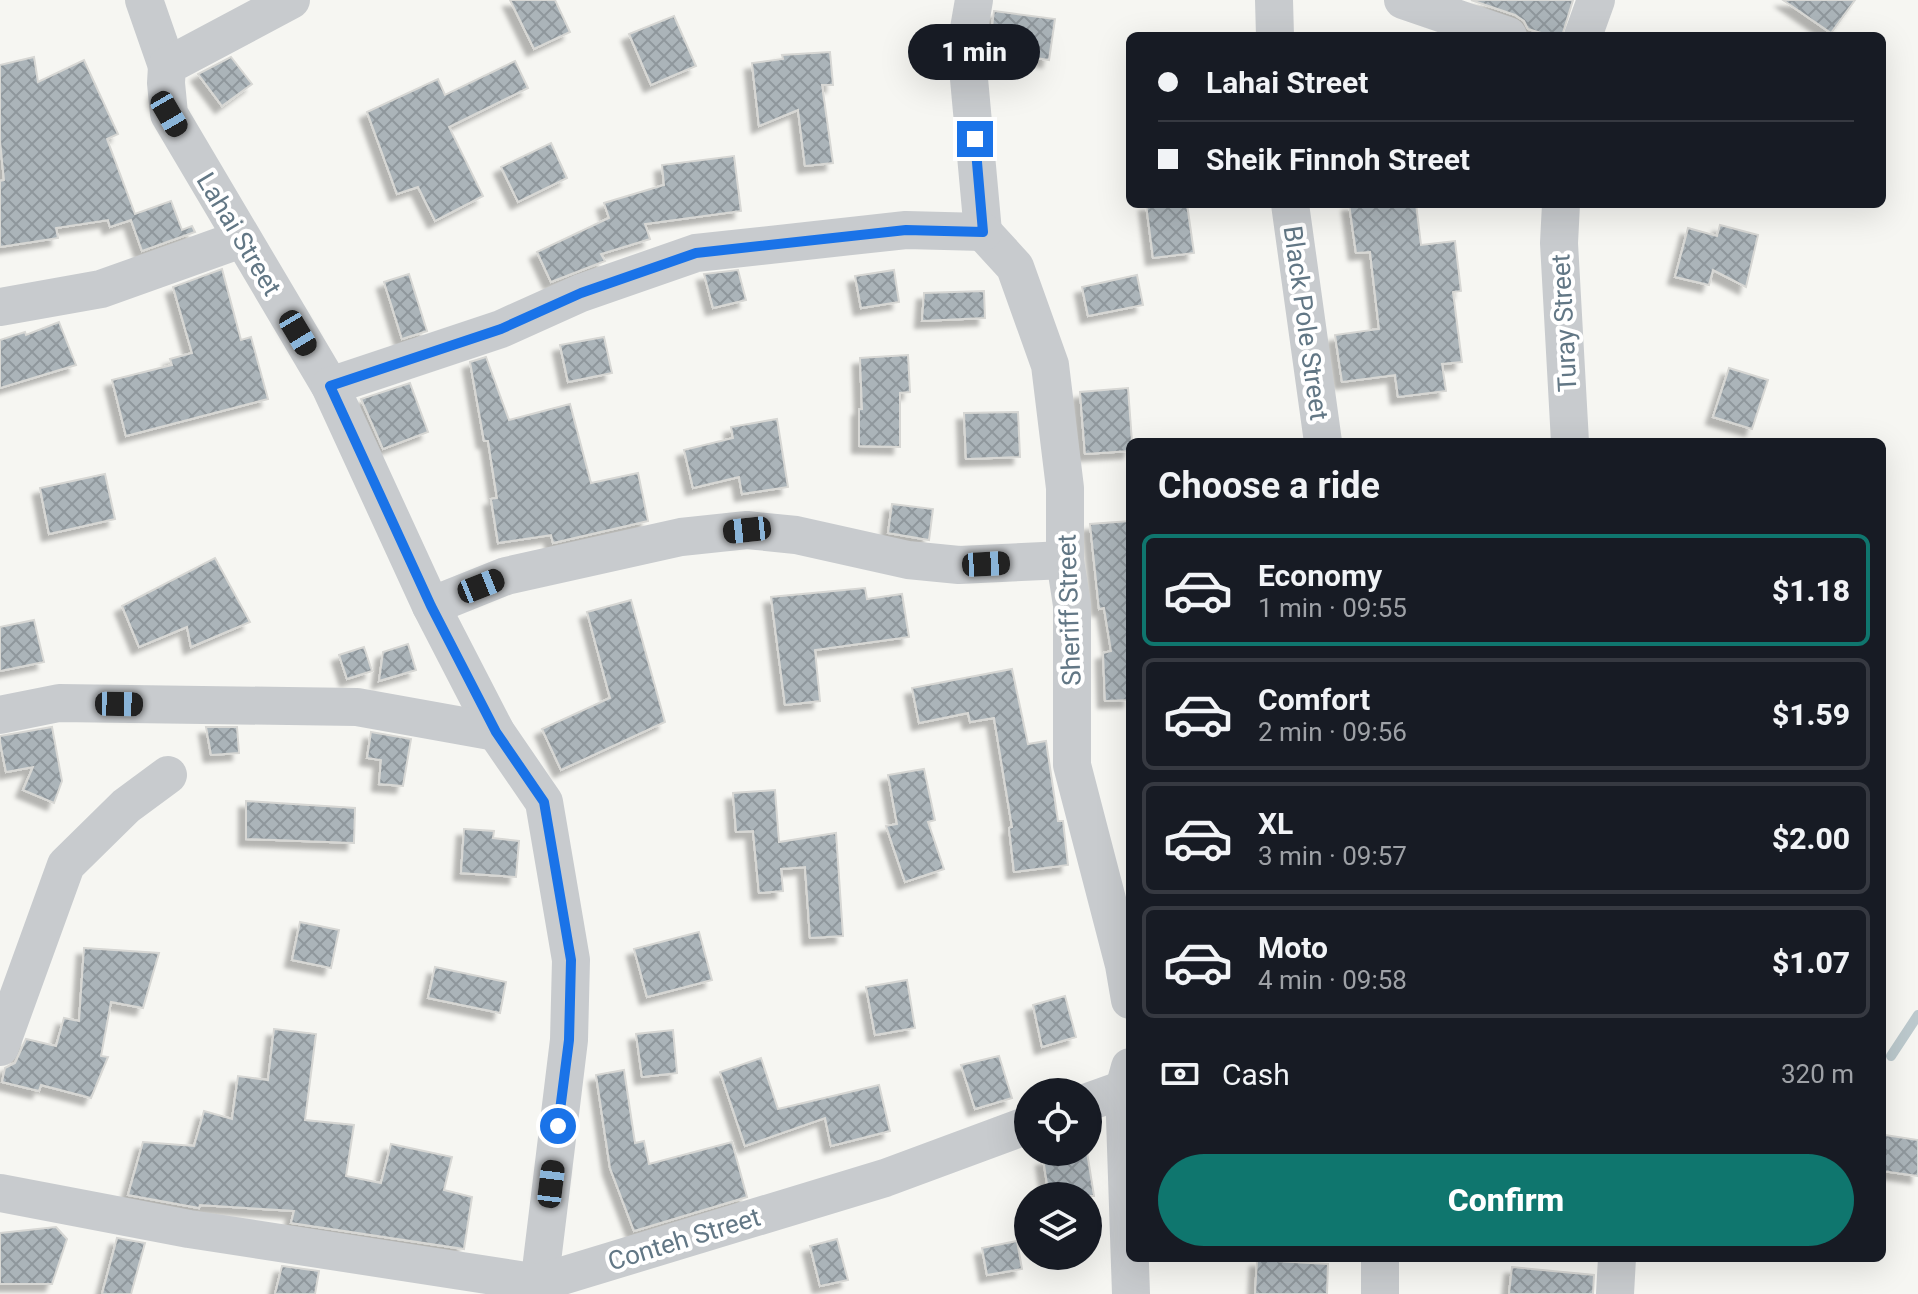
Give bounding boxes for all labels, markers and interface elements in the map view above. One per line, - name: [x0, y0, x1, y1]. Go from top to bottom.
- callout: 1 min: [909, 23, 1041, 79]
- text: 1 min: [941, 37, 1007, 67]
- text: Lahai Street: [1206, 65, 1368, 100]
- car: [147, 87, 191, 141]
- route end: [957, 121, 993, 157]
- text: Sheik Finnoh Street: [1206, 142, 1470, 177]
- street label: Lahai Street: [191, 167, 287, 301]
- street label: Black Pole Street: [1277, 224, 1335, 422]
- street label: Turay Street: [1545, 253, 1583, 393]
- car: [275, 306, 321, 360]
- text: Choose a ride: [1158, 465, 1380, 507]
- car: [722, 516, 772, 544]
- street label: Sheriff Street: [1051, 534, 1087, 686]
- car: [961, 551, 1011, 577]
- icon: car: [1162, 554, 1234, 626]
- text: Economy: [1258, 558, 1382, 593]
- car: [454, 566, 508, 606]
- text: $1.18: [1772, 573, 1850, 608]
- text: 1 min · 09:55: [1258, 593, 1407, 623]
- icon: car: [1162, 678, 1234, 750]
- text: Comfort: [1258, 682, 1370, 717]
- car: [95, 692, 143, 716]
- text: $1.59: [1772, 697, 1850, 732]
- text: 2 min · 09:56: [1258, 717, 1407, 747]
- icon: car: [1162, 802, 1234, 874]
- text: XL: [1258, 806, 1293, 841]
- text: $2.00: [1772, 821, 1850, 856]
- text: 3 min · 09:57: [1258, 841, 1407, 871]
- icon: car: [1162, 926, 1234, 998]
- text: Moto: [1258, 930, 1328, 965]
- text: $1.07: [1772, 945, 1850, 980]
- text: 4 min · 09:58: [1258, 965, 1407, 995]
- icon: cash: [1158, 1052, 1202, 1096]
- text: Cash: [1222, 1057, 1290, 1092]
- text: 320 m: [1781, 1059, 1854, 1089]
- map controls: [1014, 1078, 1102, 1270]
- button: locate: [1014, 1078, 1102, 1166]
- route start: [540, 1108, 576, 1144]
- button: Confirm: [1158, 1154, 1854, 1246]
- car: [536, 1159, 566, 1209]
- button: layers: [1014, 1182, 1102, 1270]
- street label: Conteh Street: [604, 1202, 764, 1276]

